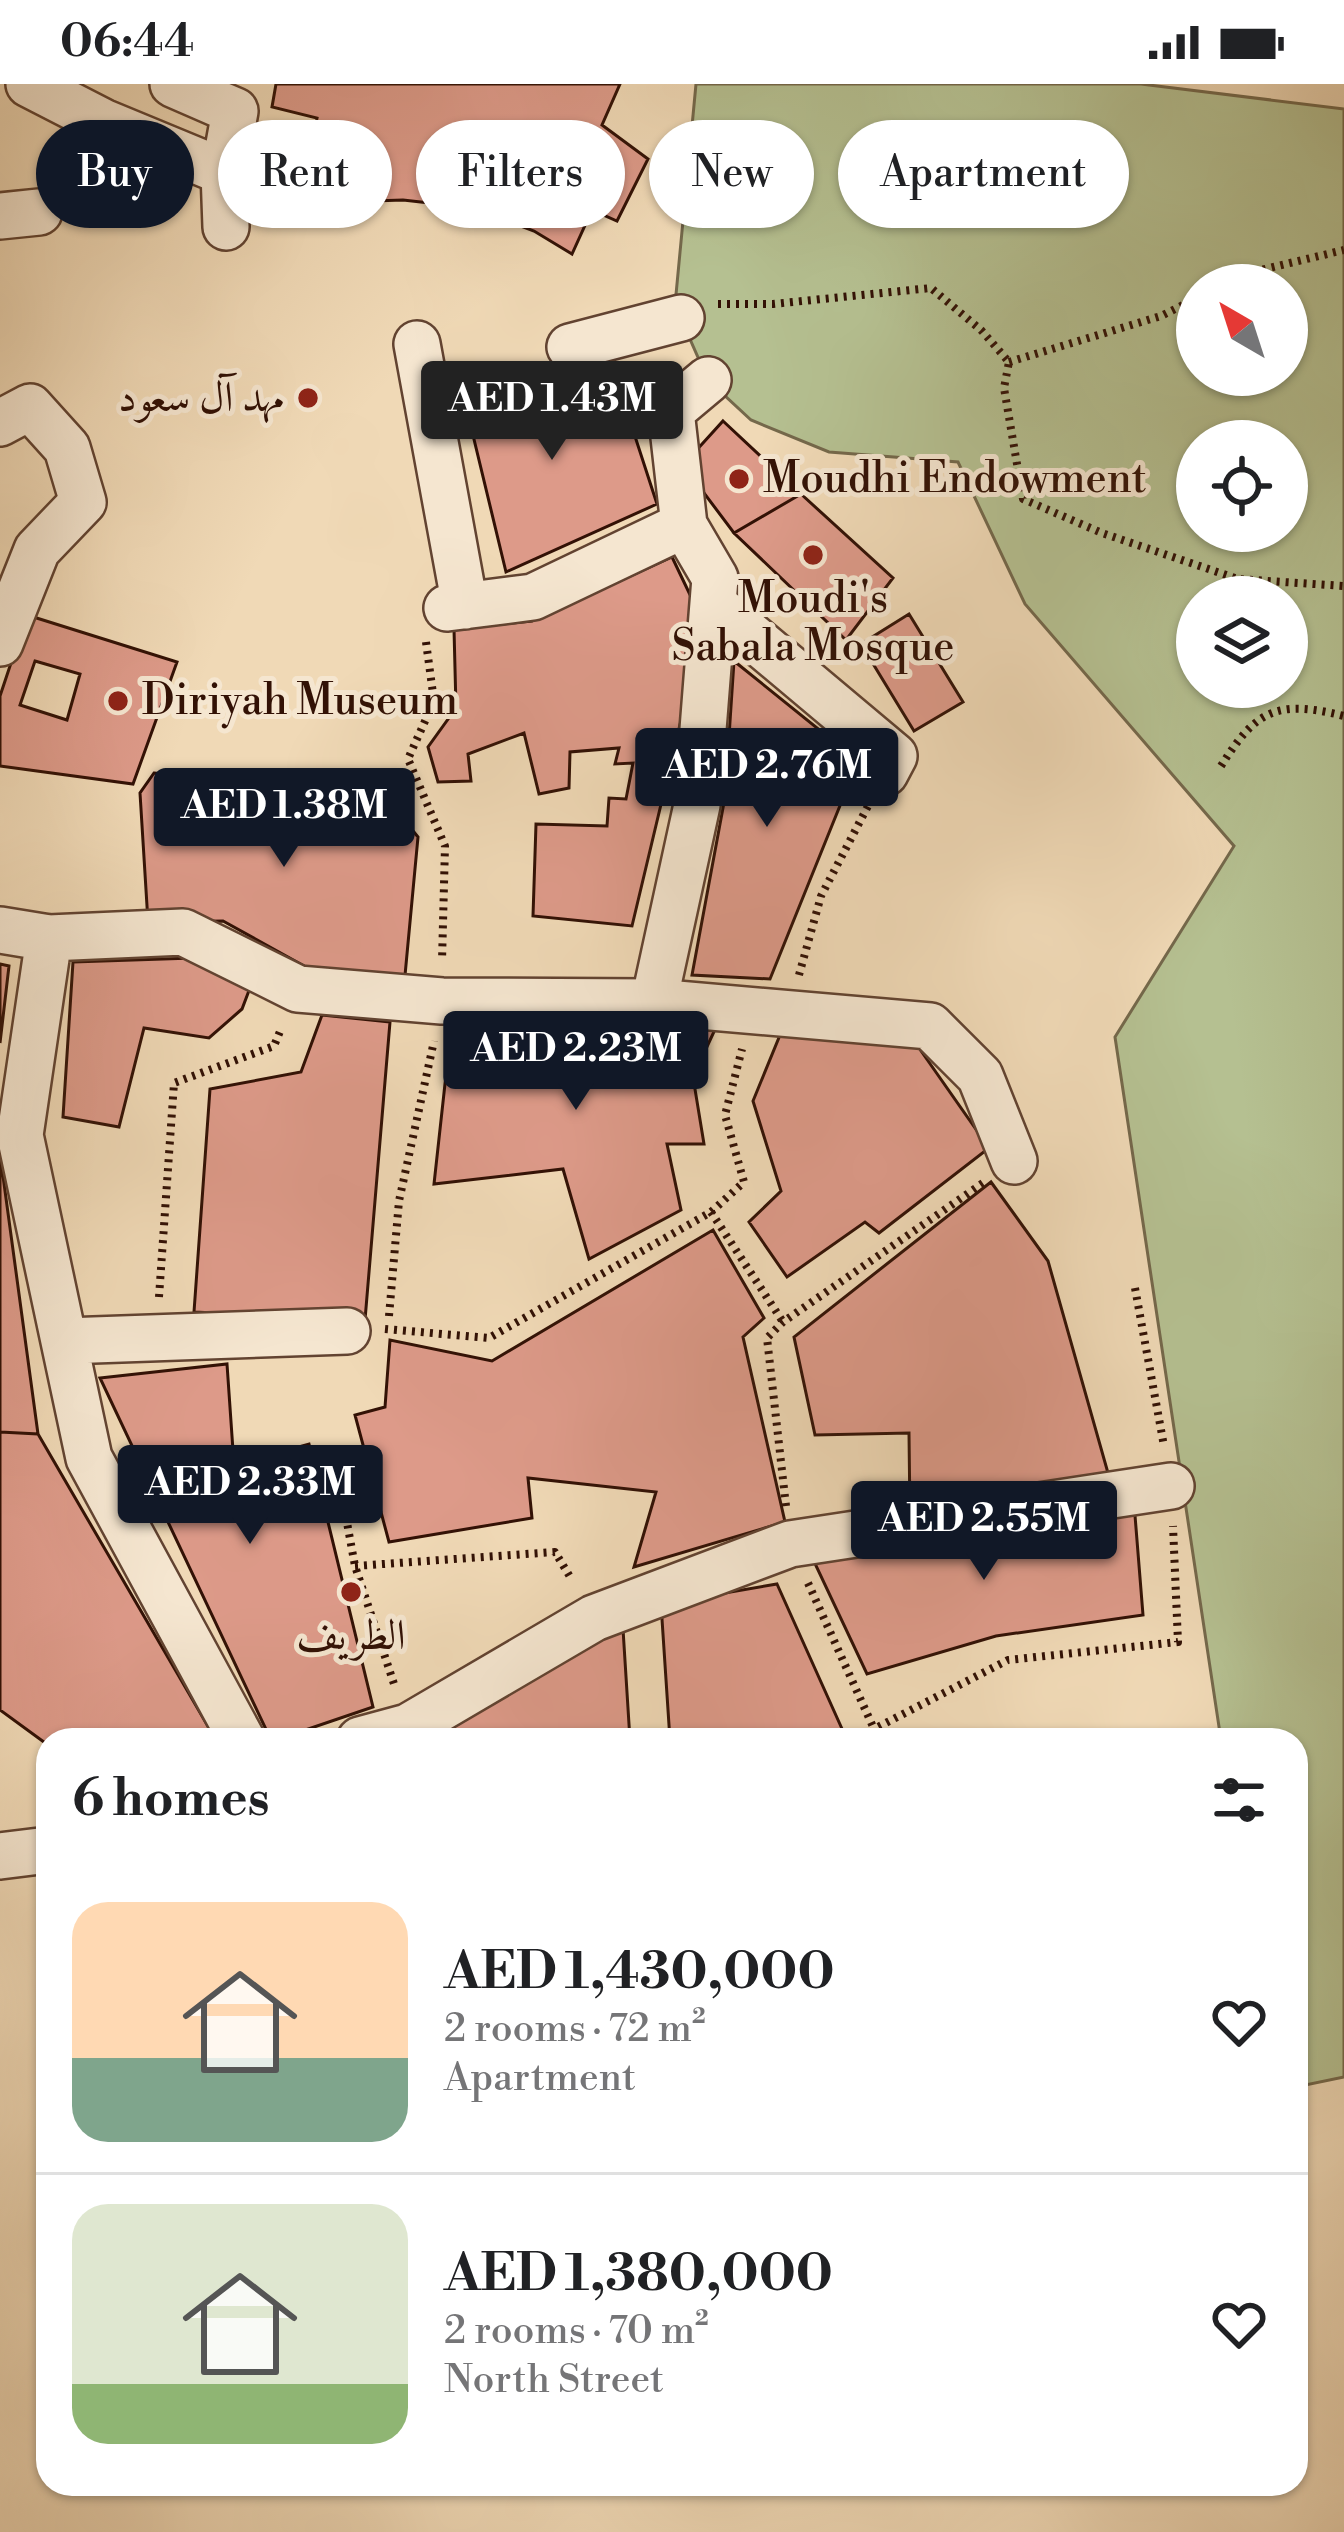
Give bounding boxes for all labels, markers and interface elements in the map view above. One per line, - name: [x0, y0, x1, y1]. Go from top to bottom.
- text: 06:44: [60, 14, 194, 71]
- chip: Buy: [36, 120, 194, 228]
- chip: Rent: [218, 120, 392, 228]
- chip: Filters: [416, 120, 625, 228]
- chip: New: [649, 120, 814, 228]
- chip: Apartment: [838, 120, 1129, 228]
- north arrow: [1176, 264, 1308, 396]
- map controls: [1176, 264, 1308, 708]
- pin: AED 1.43M: [415, 361, 689, 463]
- place label: مهد آل سعود: [118, 372, 284, 425]
- text: AED 1.43M: [448, 375, 656, 424]
- marker: مهد آل سعود: [295, 385, 321, 411]
- button: locate: [1176, 420, 1308, 552]
- place label: Moudhi Endowment: [763, 453, 1147, 506]
- marker: Moudhi Endowment: [726, 466, 752, 492]
- marker: Moudi's Sabala Mosque: [800, 542, 826, 568]
- place label: Moudi's Sabala Mosque: [671, 573, 955, 674]
- button: layers: [1176, 576, 1308, 708]
- place label: Diriyah Museum: [142, 675, 458, 729]
- marker: Diriyah Museum: [105, 688, 131, 714]
- pin: AED 2.76M: [630, 728, 904, 830]
- text: AED 2.76M: [662, 742, 872, 791]
- pin: AED 1.38M: [147, 768, 421, 870]
- text: AED 1.38M: [181, 782, 387, 831]
- pin: AED 2.23M: [439, 1011, 713, 1113]
- text: AED 2.23M: [470, 1025, 682, 1074]
- pin: AED 2.33M: [113, 1445, 387, 1547]
- text: AED 2.33M: [145, 1459, 355, 1508]
- pin: AED 2.55M: [847, 1481, 1121, 1583]
- text: AED 2.55M: [878, 1495, 1090, 1544]
- marker: الطريف: [338, 1579, 364, 1605]
- place label: الطريف: [296, 1610, 406, 1663]
- icon: filters: [1206, 1767, 1272, 1833]
- text: 6 homes: [72, 1768, 270, 1832]
- text: AED 1,430,000: [444, 1941, 835, 2005]
- icon: home: [168, 1950, 312, 2094]
- icon: heart: [1206, 1989, 1272, 2055]
- text: 2 rooms · 72 m²: [444, 2005, 706, 2054]
- text: Apartment: [444, 2054, 636, 2103]
- text: AED 1,380,000: [444, 2243, 833, 2307]
- icon: home: [168, 2252, 312, 2396]
- icon: heart: [1206, 2291, 1272, 2357]
- text: 2 rooms · 70 m²: [444, 2307, 709, 2356]
- text: North Street: [444, 2356, 664, 2405]

